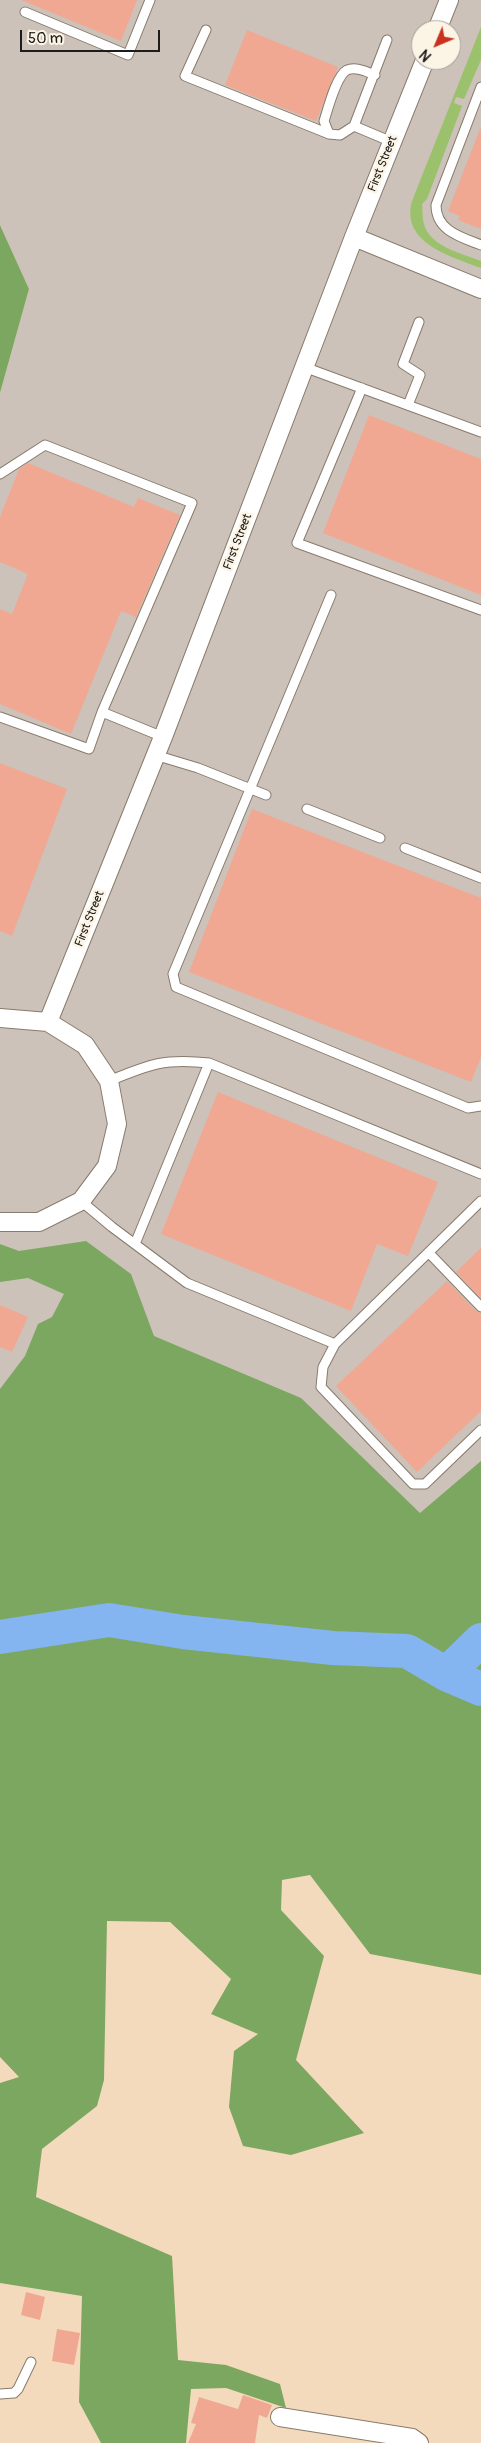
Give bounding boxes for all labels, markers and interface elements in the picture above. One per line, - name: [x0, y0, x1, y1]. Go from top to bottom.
- scale bar: [22, 20, 162, 52]
- north arrow: [411, 20, 461, 70]
- text: 50 m: [28, 29, 63, 48]
- text: N: [416, 46, 435, 65]
- street label: First Street: [365, 134, 401, 194]
- street label: First Street: [221, 512, 255, 572]
- street label: First Street: [72, 889, 108, 949]

